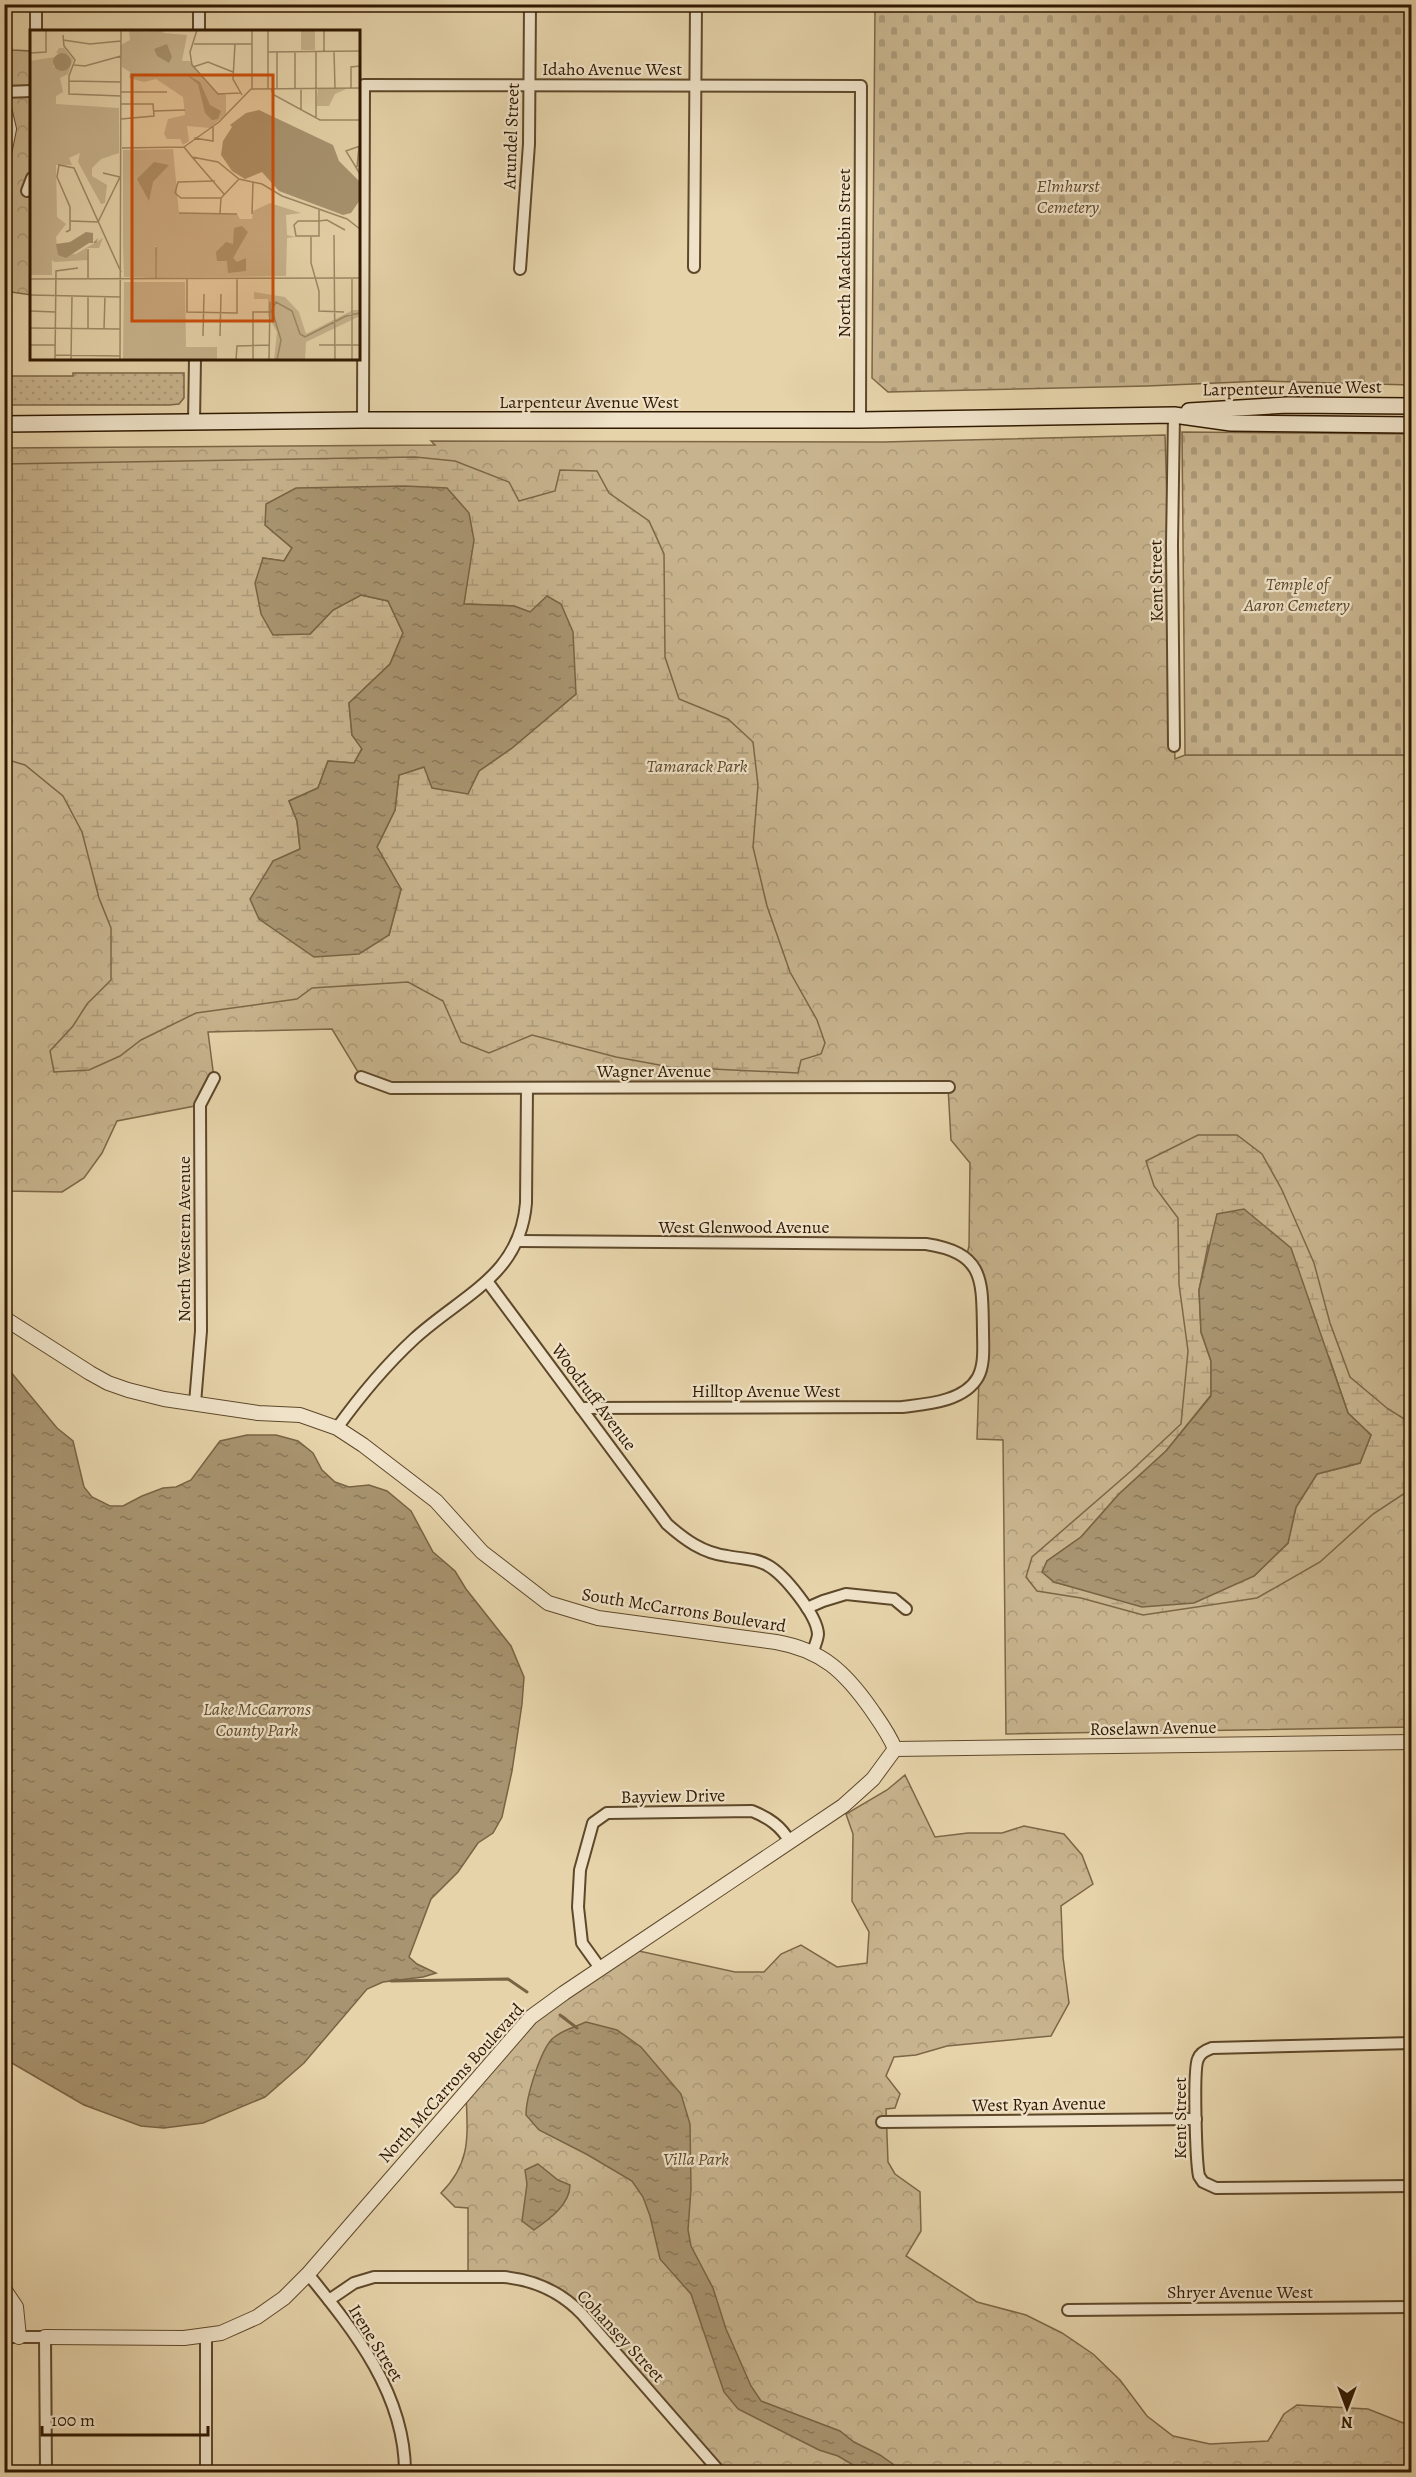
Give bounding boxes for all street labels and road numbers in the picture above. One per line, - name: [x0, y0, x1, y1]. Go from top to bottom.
- street label: Idaho Avenue West: [542, 57, 682, 81]
- street label: Arundel Street: [497, 82, 525, 191]
- street label: North Mackubin Street: [832, 168, 856, 338]
- street label: Larpenteur Avenue West: [1202, 374, 1382, 402]
- street label: Larpenteur Avenue West: [499, 390, 679, 414]
- street label: Kent Street: [1143, 540, 1169, 622]
- street label: Wagner Avenue: [596, 1059, 711, 1083]
- street label: North Western Avenue: [172, 1156, 196, 1322]
- street label: West Glenwood Avenue: [657, 1215, 830, 1239]
- street label: Woodruff Avenue: [545, 1338, 642, 1455]
- street label: Hilltop Avenue West: [691, 1379, 841, 1403]
- street label: South McCarrons Boulevard: [580, 1582, 788, 1638]
- street label: Roselawn Avenue: [1089, 1715, 1217, 1741]
- street label: Bayview Drive: [620, 1783, 726, 1809]
- street label: North McCarrons Boulevard: [373, 1998, 529, 2168]
- street label: Kent Street: [1168, 2077, 1192, 2159]
- street label: West Ryan Avenue: [971, 2091, 1106, 2117]
- street label: Shryer Avenue West: [1167, 2280, 1313, 2304]
- street label: Cohansey Street: [572, 2284, 670, 2388]
- street label: Irene Street: [343, 2300, 409, 2386]

